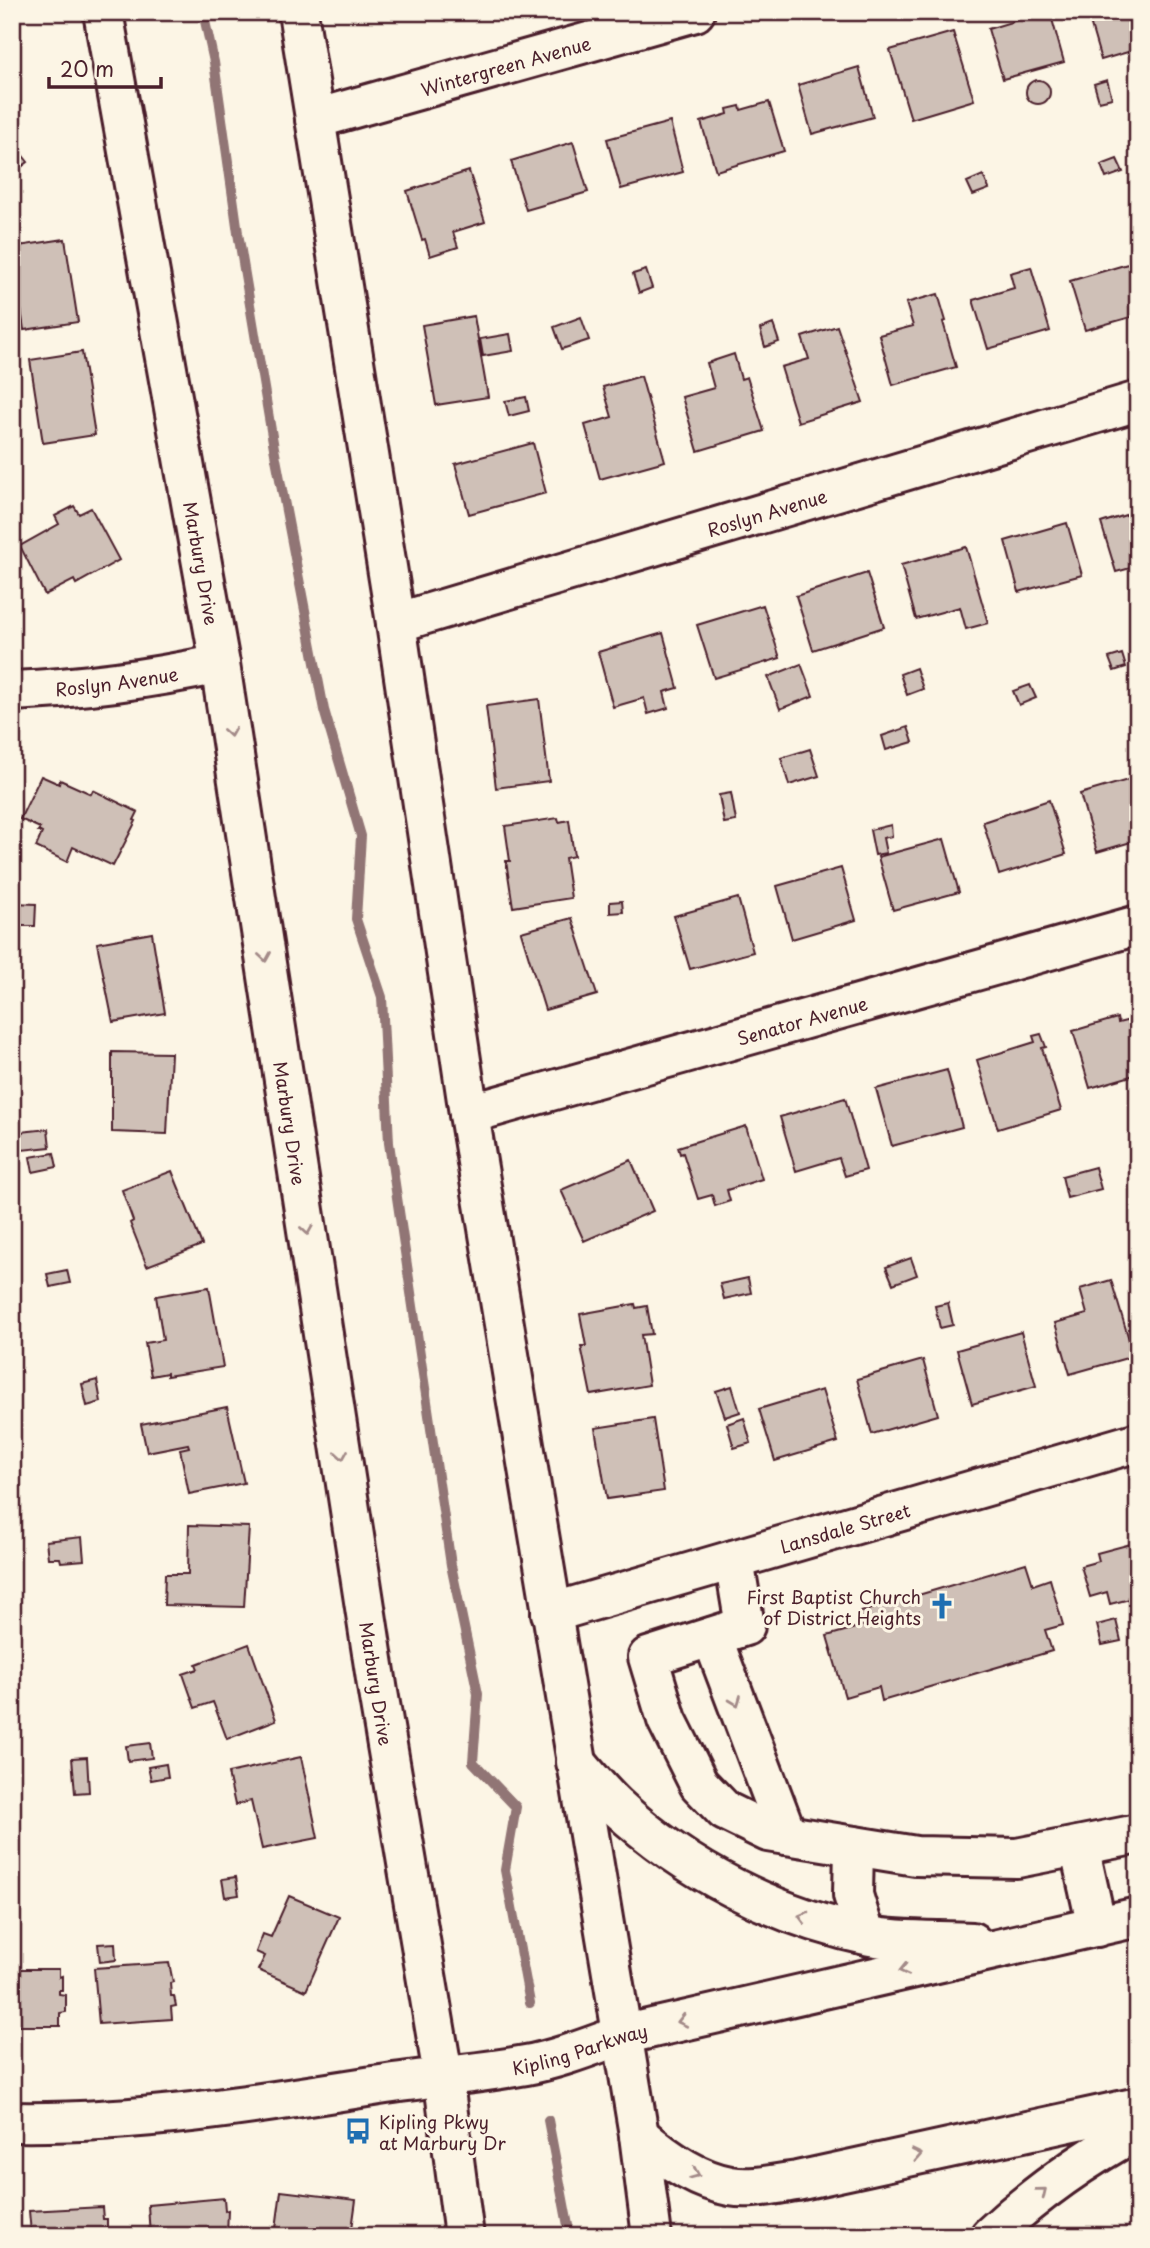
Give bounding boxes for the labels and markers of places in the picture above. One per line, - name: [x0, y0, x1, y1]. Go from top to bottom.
- place label: First Baptist Church of District Heights: [747, 1583, 921, 1631]
- church icon: First Baptist Church of District Heights: [927, 1591, 957, 1621]
- place label: Kipling Pkwy at Marbury Dr: [379, 2108, 506, 2156]
- bus stop icon: Kipling Pkwy at Marbury Dr: [343, 2116, 373, 2146]

